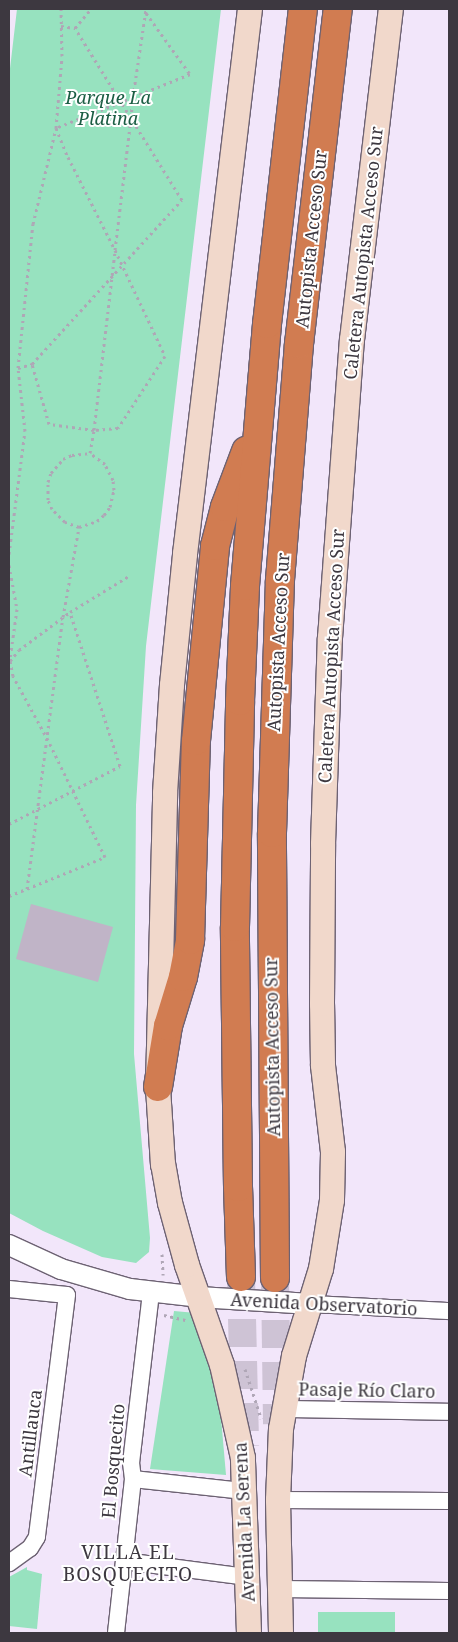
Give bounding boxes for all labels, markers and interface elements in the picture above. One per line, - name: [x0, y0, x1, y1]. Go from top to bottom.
- park label: Parque La Platina: [65, 87, 151, 130]
- street label: Caletera Autopista Acceso Sur: [339, 125, 387, 381]
- street label: Autopista Acceso Sur: [291, 149, 331, 329]
- street label: Caletera Autopista Acceso Sur: [314, 528, 348, 784]
- street label: Autopista Acceso Sur: [263, 552, 293, 732]
- street label: Autopista Acceso Sur: [260, 957, 284, 1137]
- street label: Avenida Observatorio: [230, 1288, 418, 1320]
- street label: Pasaje Río Claro: [298, 1378, 436, 1402]
- street label: Antillauca: [14, 1388, 46, 1478]
- street label: El Bosquecito: [97, 1403, 129, 1519]
- street label: Avenida La Serena: [229, 1441, 259, 1603]
- district label: VILLA EL BOSQUECITO: [62, 1542, 194, 1586]

